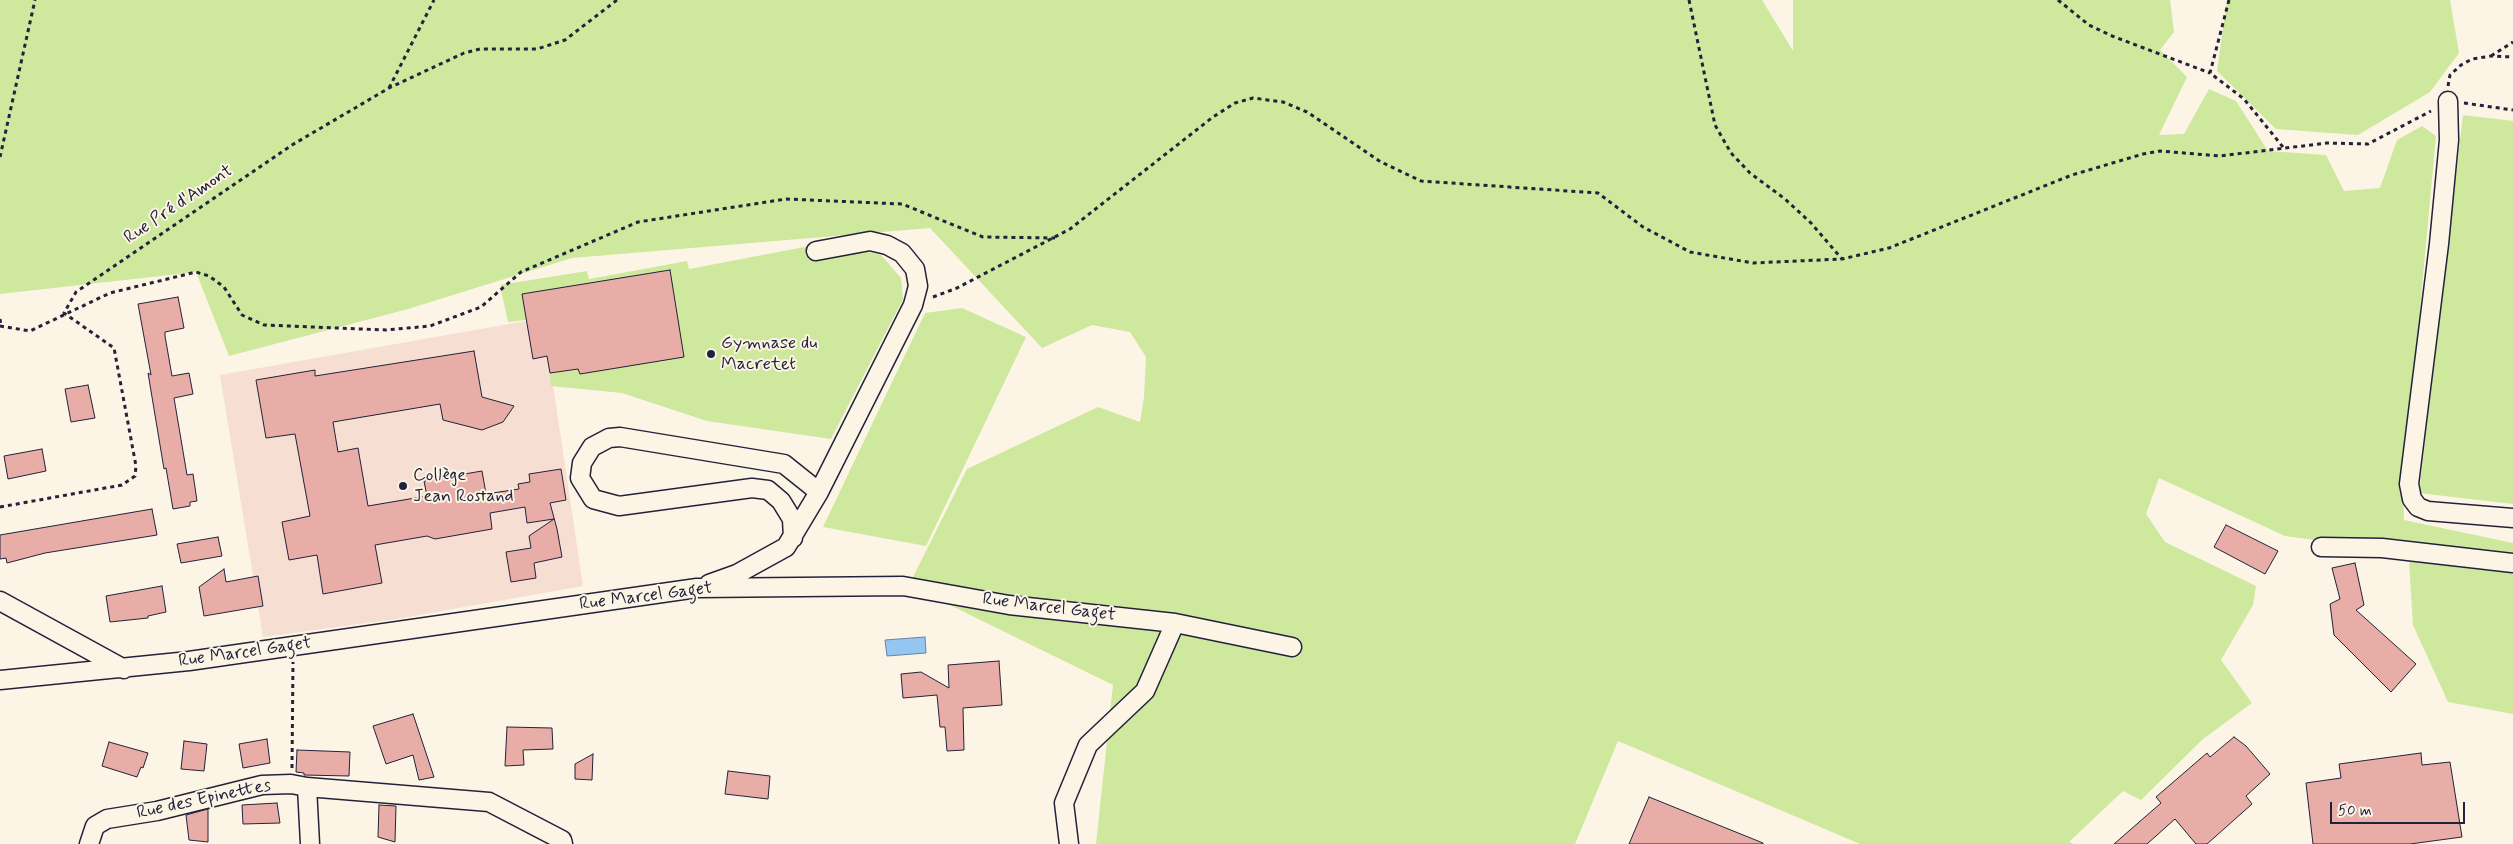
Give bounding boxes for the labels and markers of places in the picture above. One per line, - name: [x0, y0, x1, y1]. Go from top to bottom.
- place label: Gymnase du Macretet: [721, 333, 817, 376]
- marker: Gymnase du Macretet: [705, 348, 717, 360]
- place label: Collège Jean Rostand: [413, 465, 514, 508]
- marker: Collège Jean Rostand: [397, 480, 409, 492]

